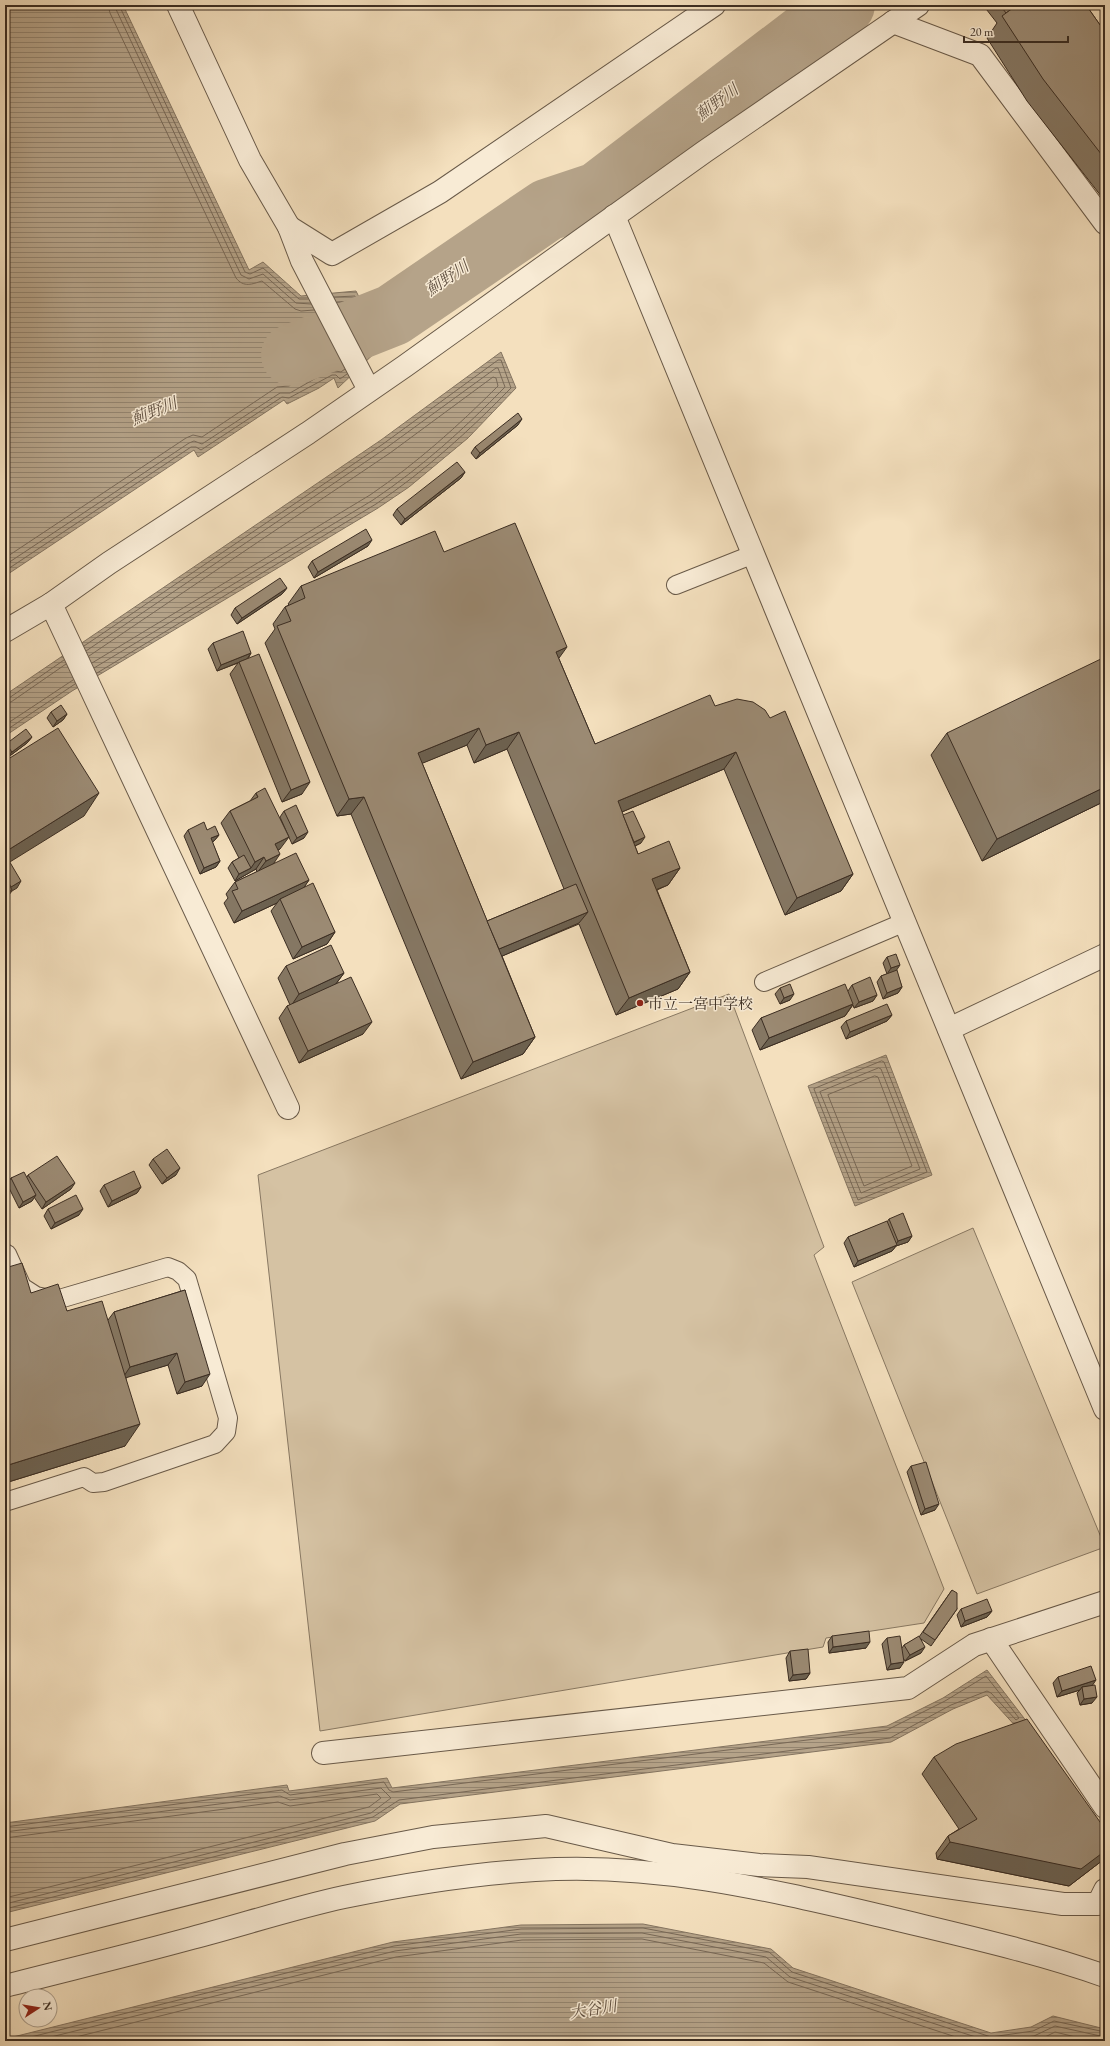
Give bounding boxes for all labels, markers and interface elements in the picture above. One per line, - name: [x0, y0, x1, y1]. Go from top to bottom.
- scale bar: [964, 18, 1068, 44]
- text: 20 m: [970, 24, 994, 40]
- water label: 薊野川: [692, 78, 744, 125]
- water label: 薊野川: [421, 255, 474, 300]
- water label: 薊野川: [128, 392, 182, 430]
- place label: 市立一宮中学校: [648, 994, 753, 1013]
- marker: 市立一宮中学校: [635, 998, 645, 1008]
- north arrow: [18, 1988, 58, 2028]
- water label: 大谷川: [568, 1995, 620, 2023]
- text: N: [40, 2000, 56, 2012]

